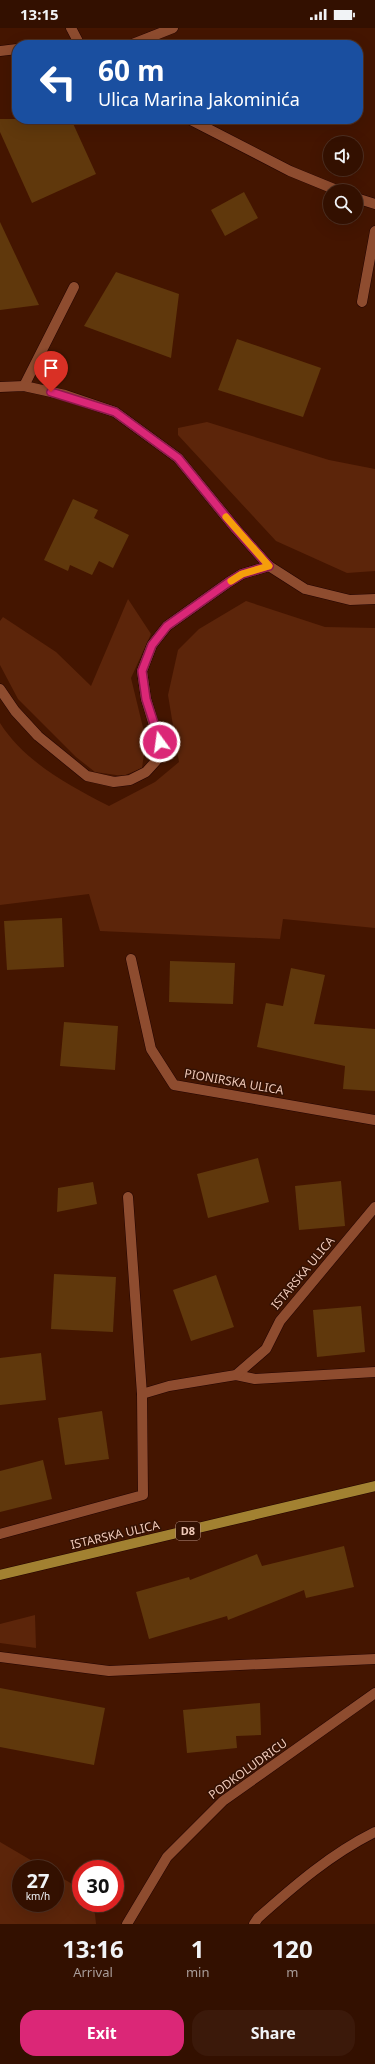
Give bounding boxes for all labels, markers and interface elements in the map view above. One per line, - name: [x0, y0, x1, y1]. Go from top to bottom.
- text: 13:15: [20, 4, 59, 24]
- text: 60 m: [98, 51, 165, 89]
- icon: left: [32, 56, 84, 108]
- text: Ulica Marina Jakominića: [98, 87, 300, 111]
- map controls: [323, 136, 363, 224]
- button: sound: [323, 136, 363, 176]
- button: search: [323, 184, 363, 224]
- pin: [34, 351, 68, 392]
- icon: arrive: [40, 357, 62, 379]
- position arrow: [139, 721, 181, 763]
- street label: PIONIRSKA ULICA: [183, 1064, 285, 1099]
- street label: ISTARSKA ULICA: [267, 1232, 339, 1313]
- street label: ISTARSKA ULICA: [69, 1516, 161, 1553]
- road number: D8: [176, 1522, 200, 1540]
- street label: PODKOLUDRICU: [205, 1734, 291, 1803]
- speed limit sign: 30: [72, 1860, 124, 1912]
- text: 27: [27, 1867, 49, 1894]
- text: km/h: [26, 1889, 50, 1903]
- text: 13:16: [62, 1932, 124, 1965]
- text: 1: [191, 1932, 205, 1965]
- text: 120: [272, 1932, 313, 1965]
- text: Arrival: [73, 1963, 113, 1981]
- text: min: [186, 1963, 209, 1981]
- text: m: [286, 1963, 298, 1981]
- button: Exit: [20, 2010, 184, 2056]
- button: Share: [192, 2010, 355, 2056]

